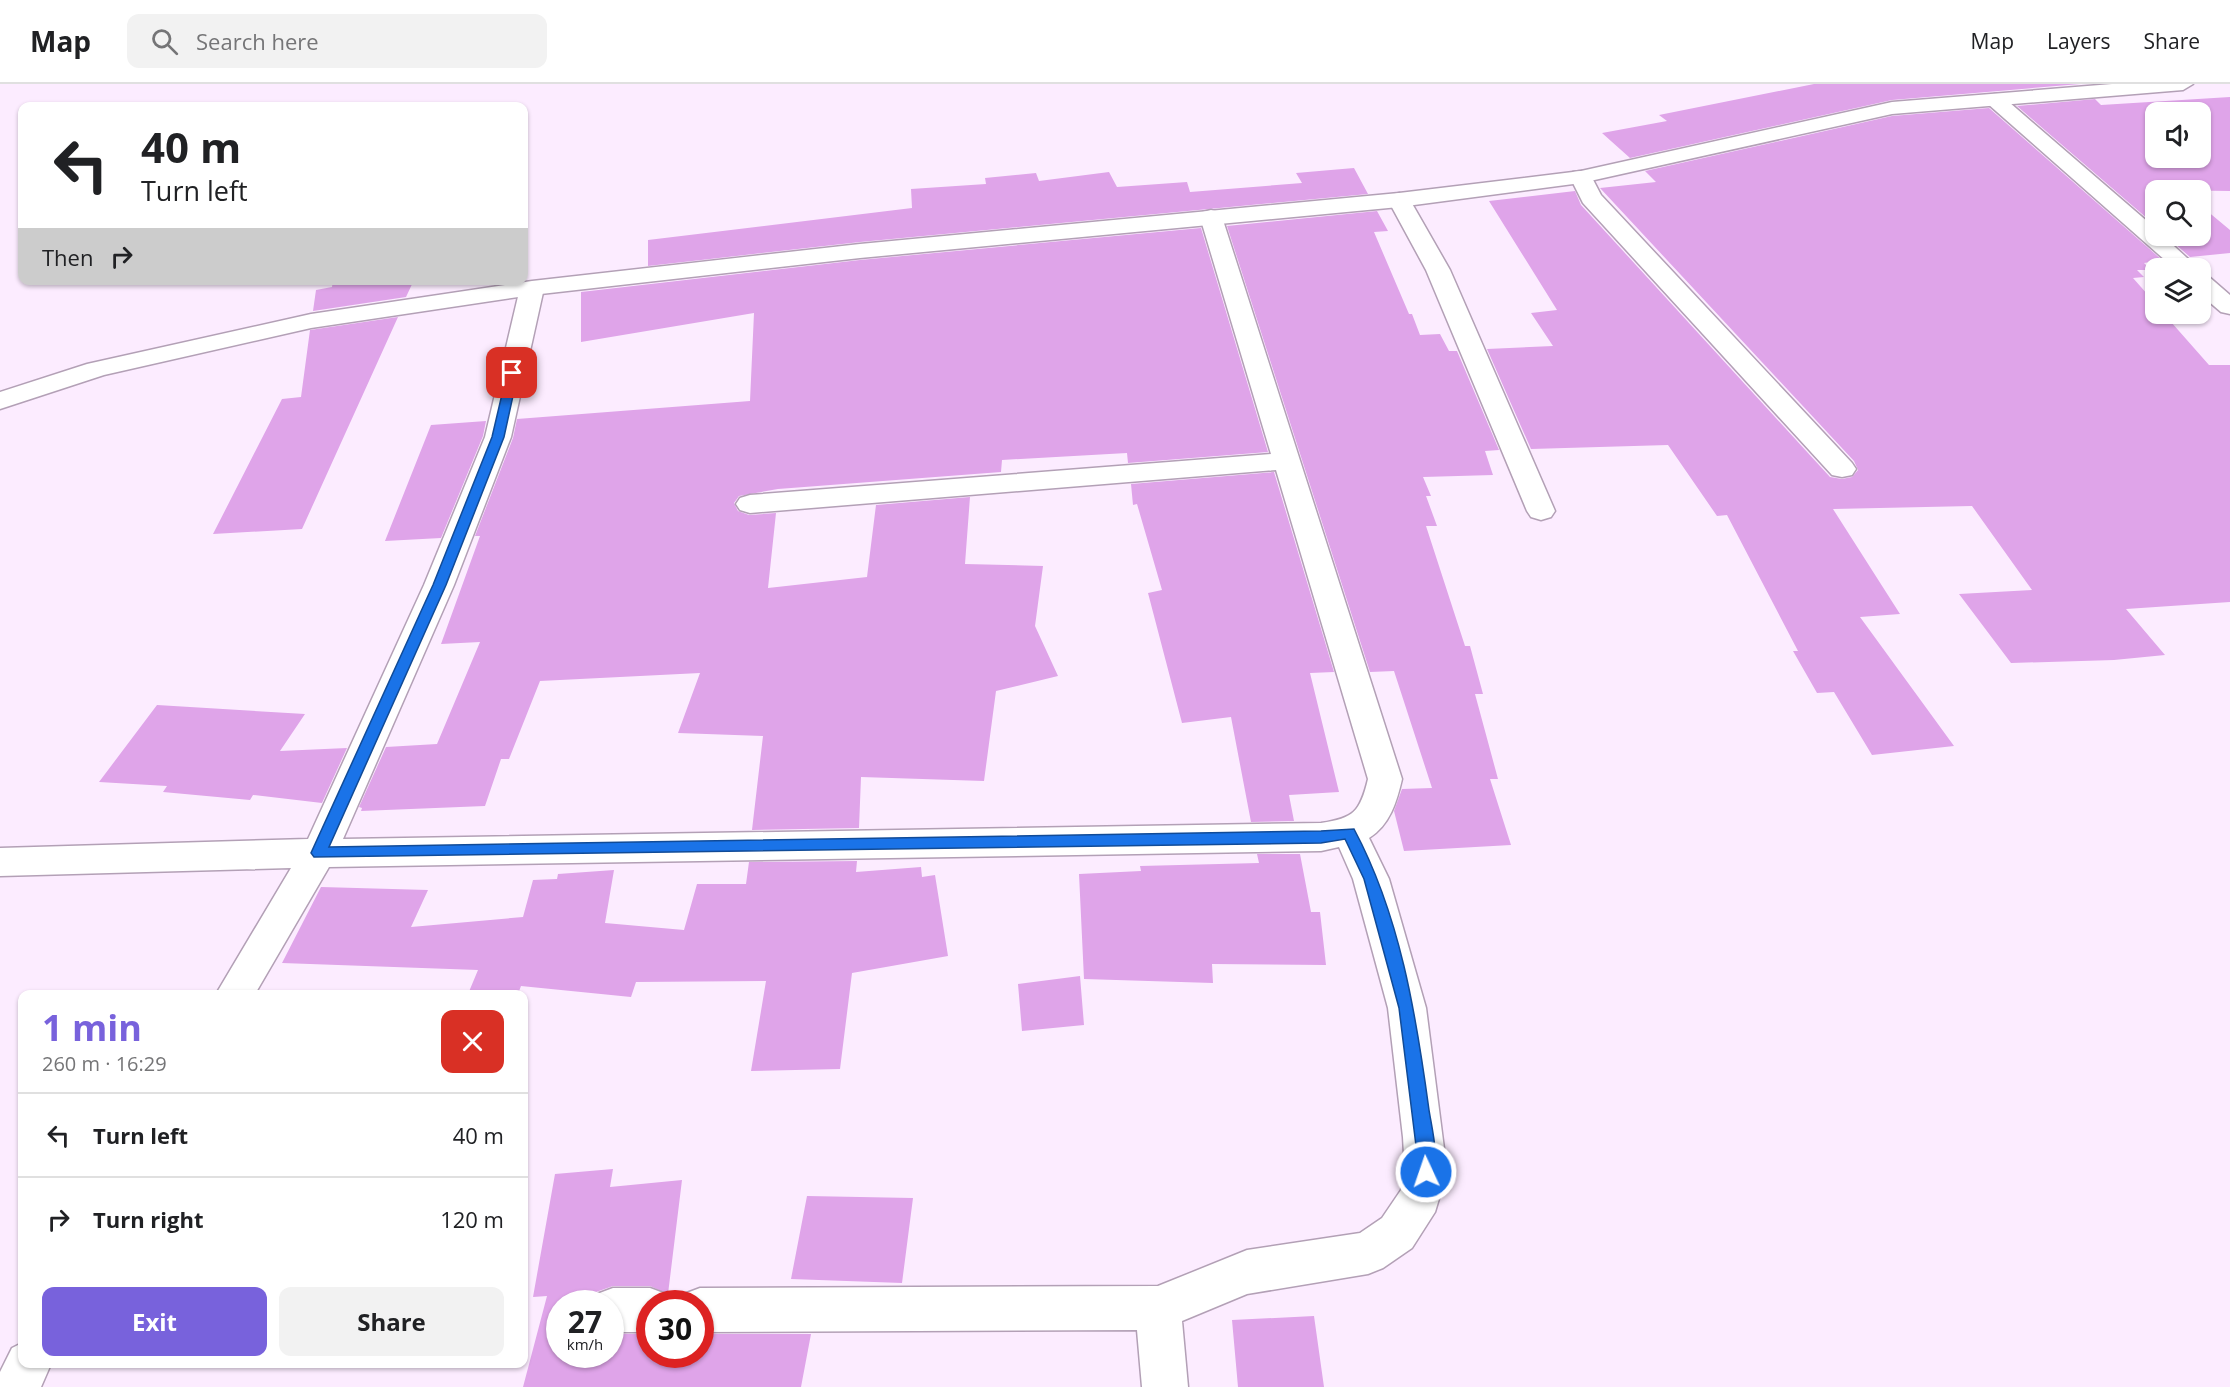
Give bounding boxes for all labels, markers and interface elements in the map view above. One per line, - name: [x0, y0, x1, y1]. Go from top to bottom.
- search box: [127, 14, 547, 68]
- text: Map: [30, 22, 91, 60]
- icon: search: [148, 25, 181, 58]
- text: Search here: [196, 26, 319, 56]
- text: Map: [1971, 27, 2014, 55]
- text: Layers: [2047, 27, 2111, 55]
- text: Share: [2144, 27, 2200, 55]
- map controls: [2145, 102, 2211, 324]
- button: sound: [2145, 102, 2211, 168]
- text: 40 m: [141, 118, 241, 175]
- icon: left: [42, 126, 120, 204]
- text: Turn left: [141, 172, 248, 209]
- button: search: [2145, 180, 2211, 246]
- icon: right: [105, 240, 138, 273]
- text: Then: [42, 242, 93, 272]
- button: layers: [2145, 258, 2211, 324]
- pin: [486, 347, 537, 398]
- icon: arrive: [495, 356, 528, 389]
- text: 1 min: [42, 1003, 142, 1052]
- button: close: [441, 1010, 504, 1073]
- text: 260 m · 16:29: [42, 1050, 167, 1077]
- icon: left: [42, 1119, 75, 1152]
- text: Turn left: [93, 1120, 188, 1150]
- text: 40 m: [453, 1120, 504, 1150]
- position arrow: [1394, 1140, 1458, 1204]
- icon: right: [42, 1203, 75, 1236]
- text: Turn right: [93, 1204, 204, 1234]
- text: 120 m: [440, 1204, 504, 1234]
- button: Exit: [42, 1287, 267, 1356]
- button: Share: [279, 1287, 504, 1356]
- speed limit sign: 30: [636, 1290, 714, 1368]
- text: 27: [568, 1301, 602, 1342]
- text: km/h: [567, 1334, 603, 1354]

